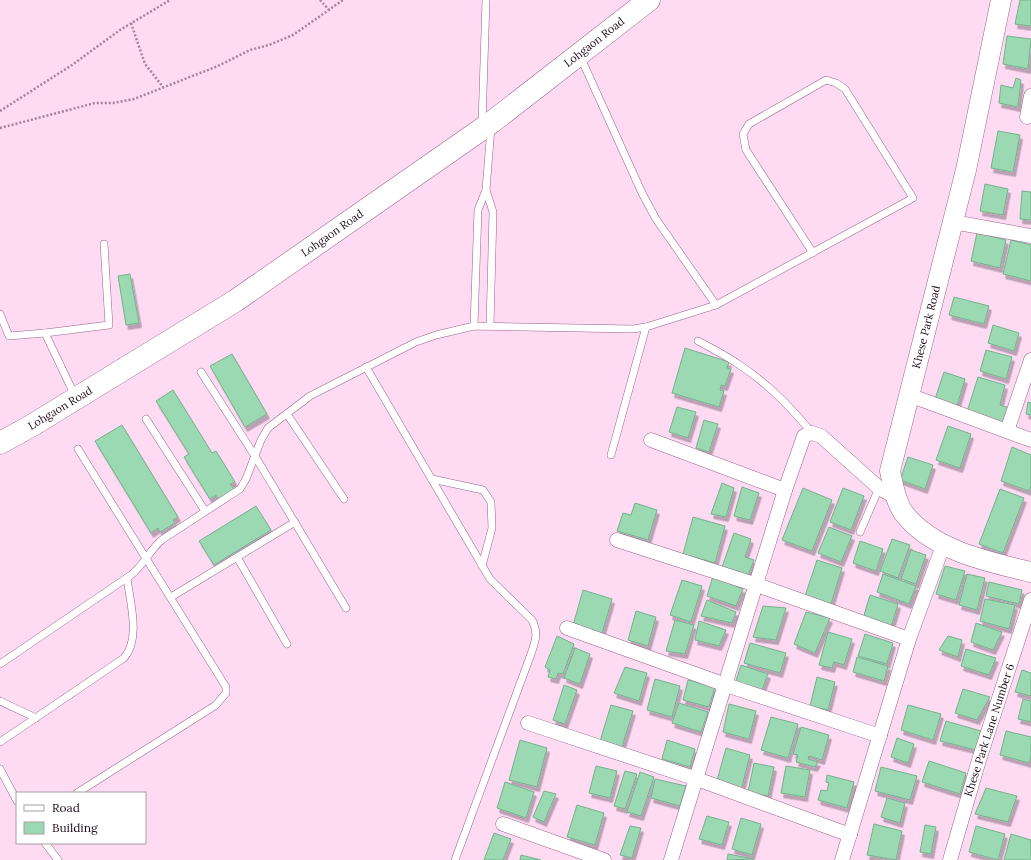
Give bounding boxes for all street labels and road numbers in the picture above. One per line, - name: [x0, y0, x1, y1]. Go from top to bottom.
- street label: Lohgaon Road: [561, 14, 627, 70]
- street label: Lohgaon Road: [298, 206, 366, 260]
- street label: Khese Park Road: [909, 284, 943, 370]
- street label: Lohgaon Road: [25, 383, 95, 433]
- street label: Khese Park Lane Number 6: [961, 662, 1017, 798]

